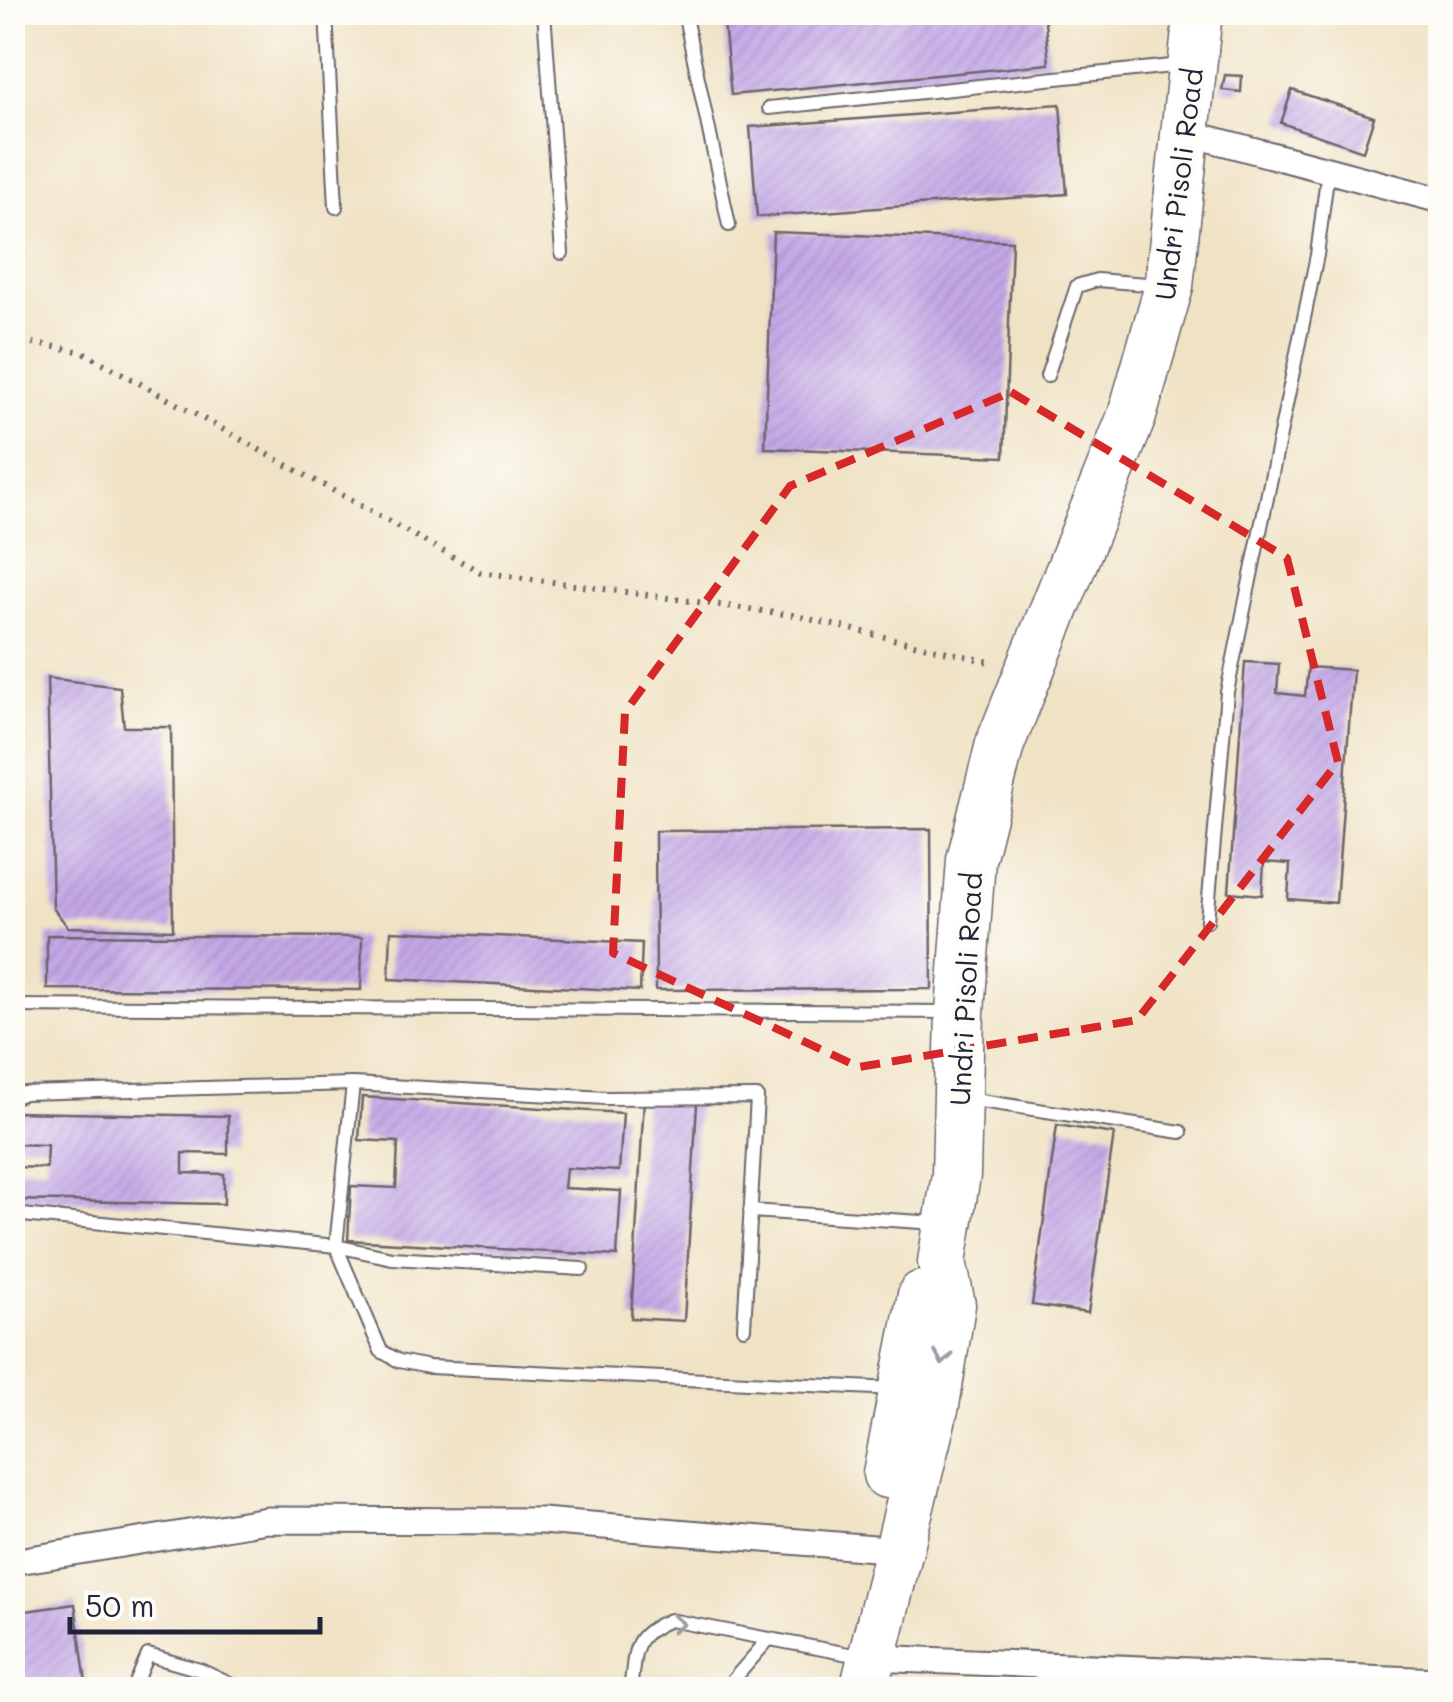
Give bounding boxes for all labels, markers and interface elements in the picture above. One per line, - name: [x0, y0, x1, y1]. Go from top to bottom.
- street label: Undri Pisoli Road: [1146, 66, 1210, 302]
- street label: Undri Pisoli Road: [941, 871, 989, 1107]
- one-way arrow: [934, 1349, 955, 1366]
- scale bar: [70, 1572, 320, 1634]
- text: 50 m: [85, 1585, 155, 1625]
- one-way arrow: [670, 1613, 686, 1634]

